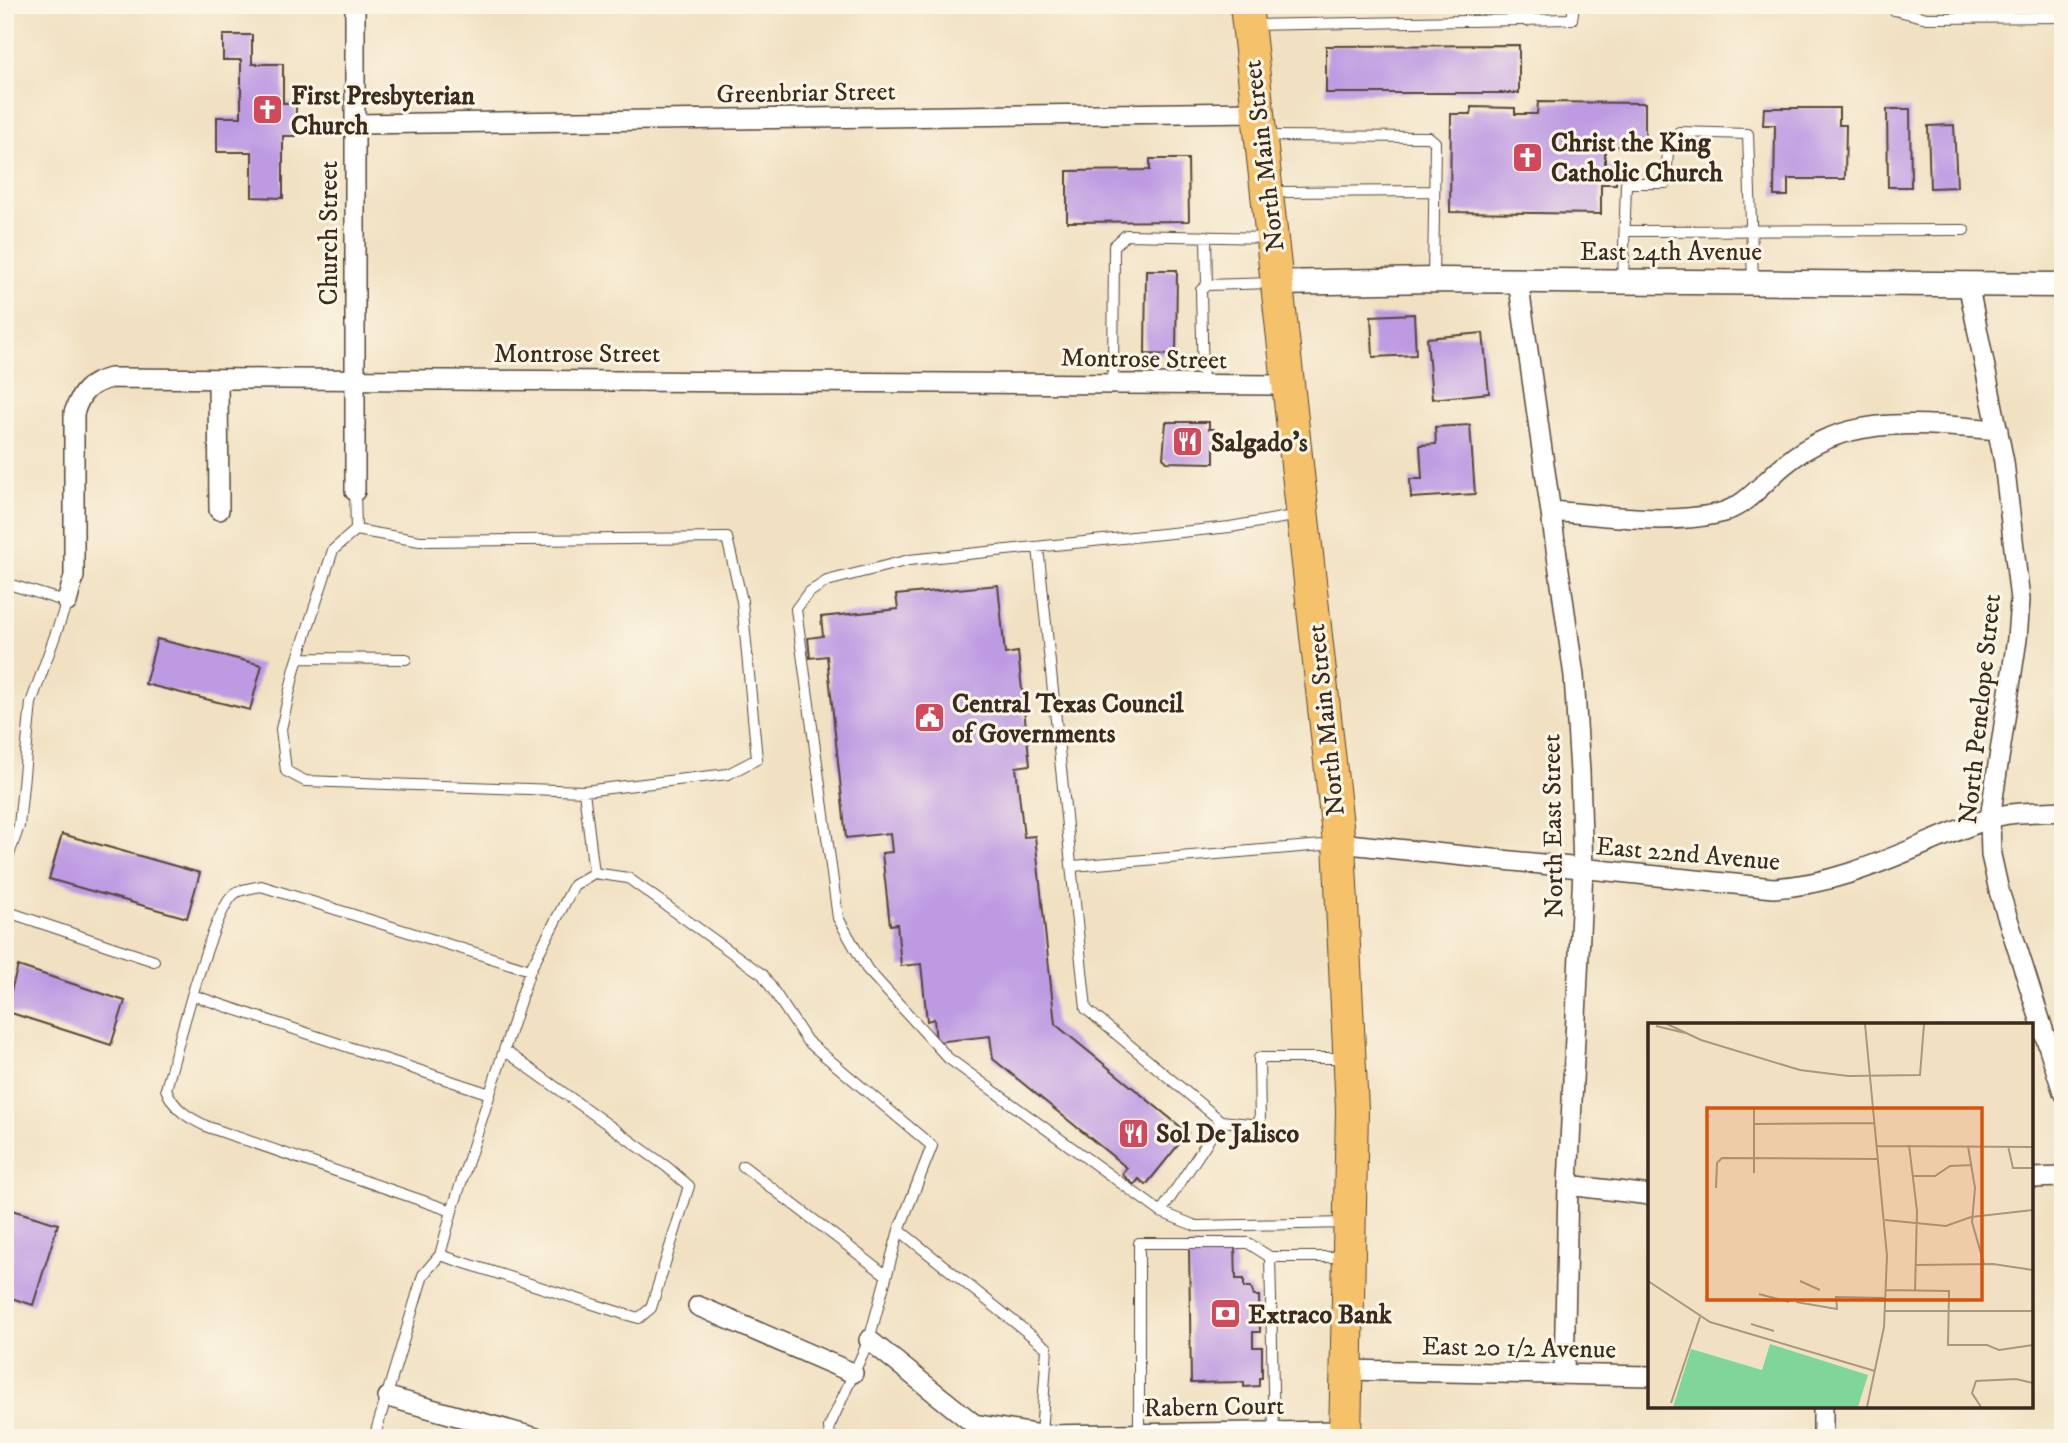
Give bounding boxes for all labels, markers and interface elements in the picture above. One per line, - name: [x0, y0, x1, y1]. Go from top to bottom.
- street label: North Main Street: [1236, 58, 1293, 253]
- street label: Greenbriar Street: [716, 75, 896, 112]
- place label: First Presbyterian Church: [291, 80, 475, 143]
- church icon: First Presbyterian Church: [251, 93, 285, 127]
- place label: Christ the King Catholic Church: [1551, 127, 1723, 190]
- church icon: Christ the King Catholic Church: [1511, 140, 1545, 174]
- street label: Church Street: [313, 161, 346, 305]
- street label: East 24th Avenue: [1580, 236, 1762, 269]
- street label: Montrose Street: [494, 338, 660, 371]
- street label: Montrose Street: [1060, 342, 1228, 377]
- restaurant icon: Salgado's: [1171, 425, 1205, 459]
- place label: Salgado's: [1211, 427, 1308, 460]
- street label: North Penelope Street: [1952, 592, 2009, 826]
- street label: North Main Street: [1300, 622, 1353, 817]
- place label: Central Texas Council of Governments: [952, 688, 1185, 751]
- public building icon: Central Texas Council of Governments: [912, 701, 946, 735]
- street label: North East Street: [1535, 734, 1572, 918]
- street label: East 22nd Avenue: [1594, 830, 1781, 879]
- inset map: [1648, 1023, 2033, 1408]
- restaurant icon: Sol De Jalisco: [1116, 1116, 1150, 1150]
- place label: Sol De Jalisco: [1156, 1118, 1300, 1151]
- bank icon: Extraco Bank: [1208, 1297, 1242, 1331]
- place label: Extraco Bank: [1248, 1299, 1393, 1332]
- street label: East 20 1/2 Avenue: [1422, 1330, 1616, 1367]
- street label: Rabern Court: [1143, 1390, 1285, 1425]

